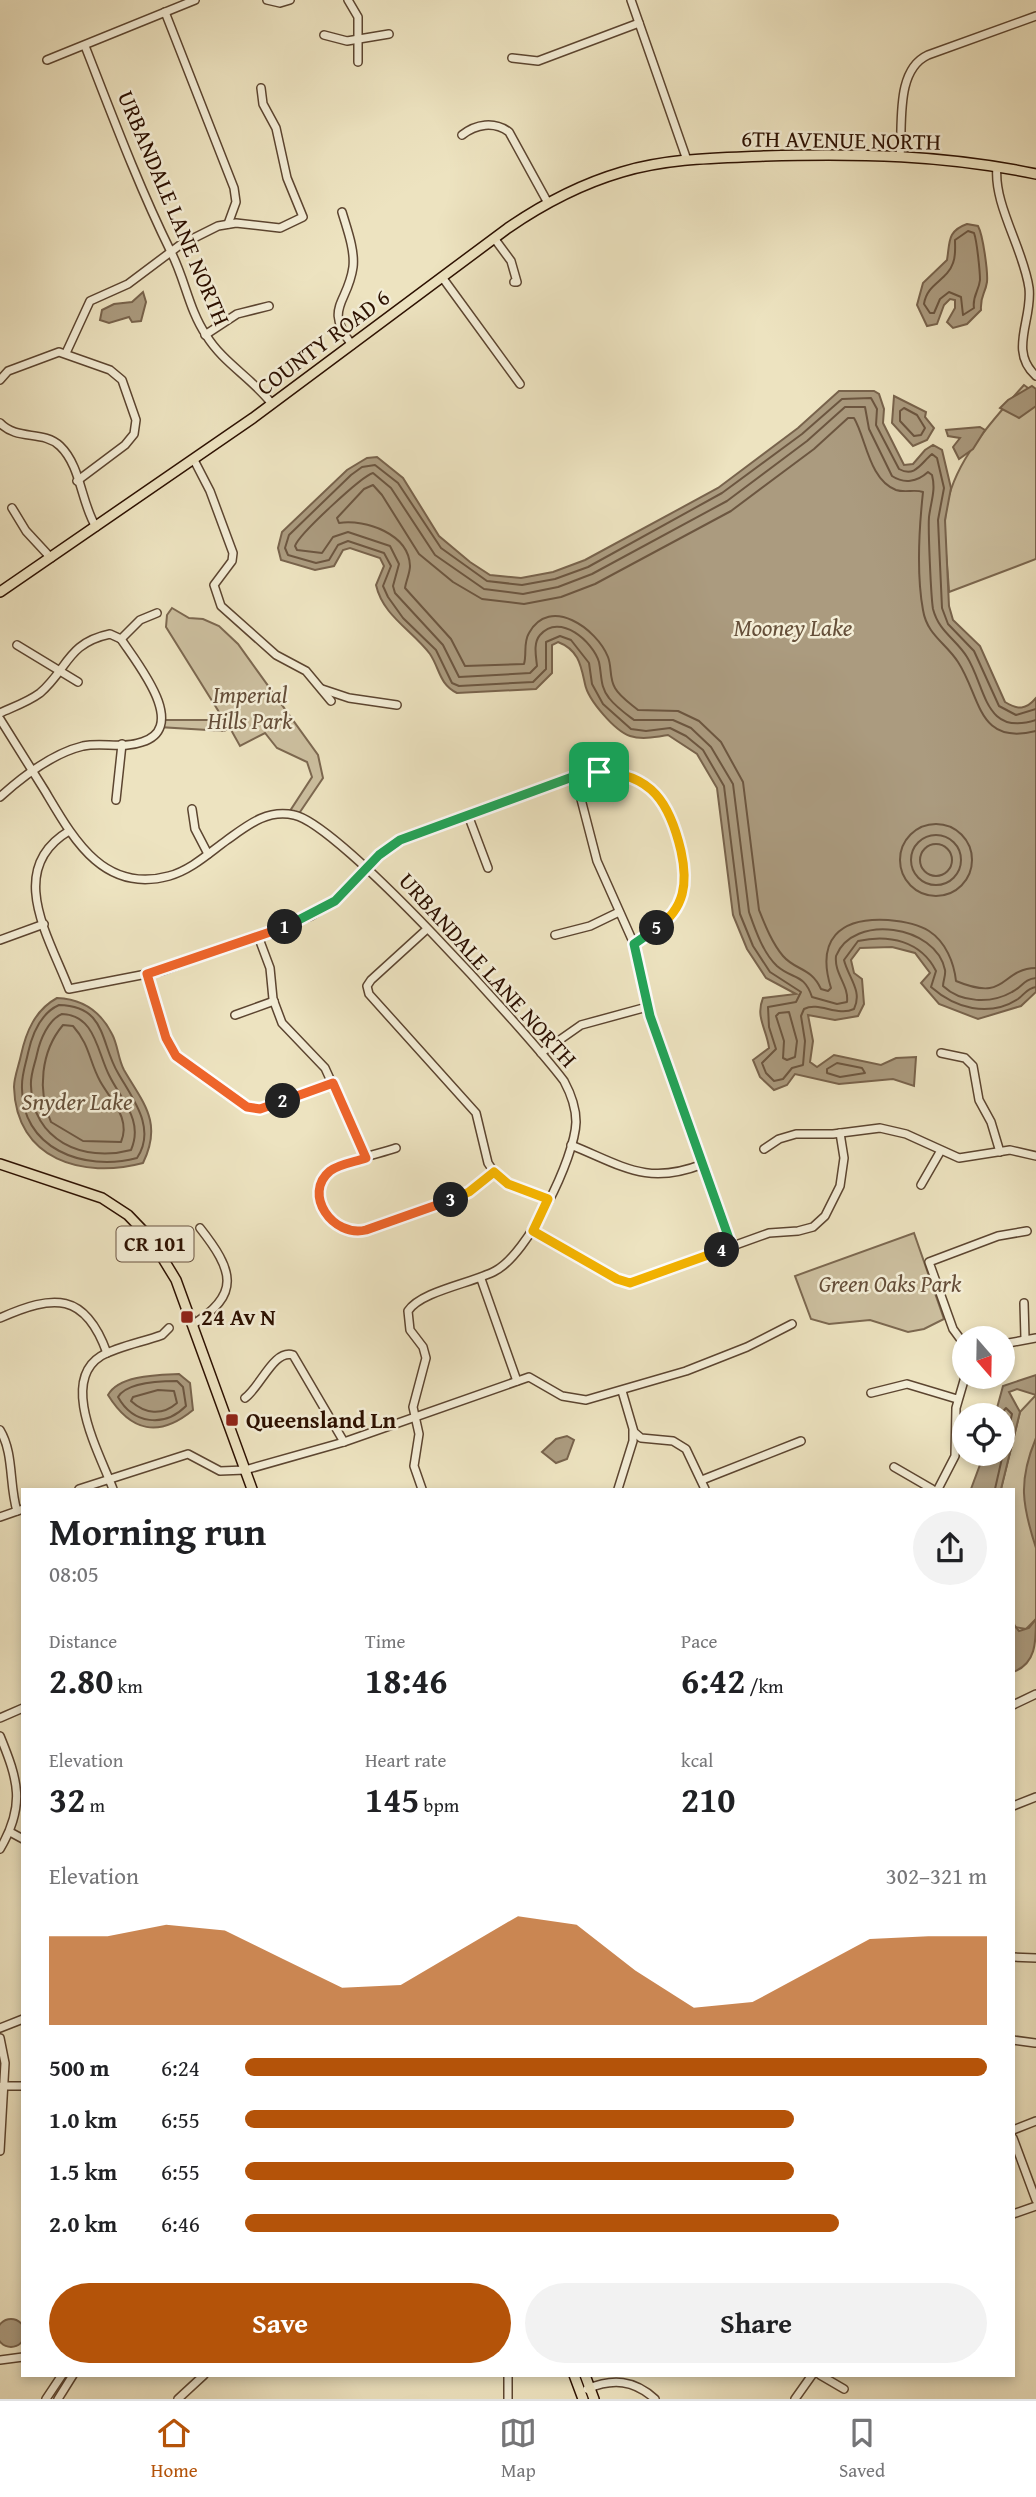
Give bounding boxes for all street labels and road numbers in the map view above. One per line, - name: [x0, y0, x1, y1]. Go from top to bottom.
- street label: URBANDALE LANE NORTH: [110, 85, 239, 330]
- street label: 6TH AVENUE NORTH: [741, 121, 941, 158]
- street label: COUNTY ROAD 6: [249, 281, 396, 403]
- street label: URBANDALE LANE NORTH: [392, 865, 585, 1074]
- road number: CR 101: [116, 1226, 194, 1262]

